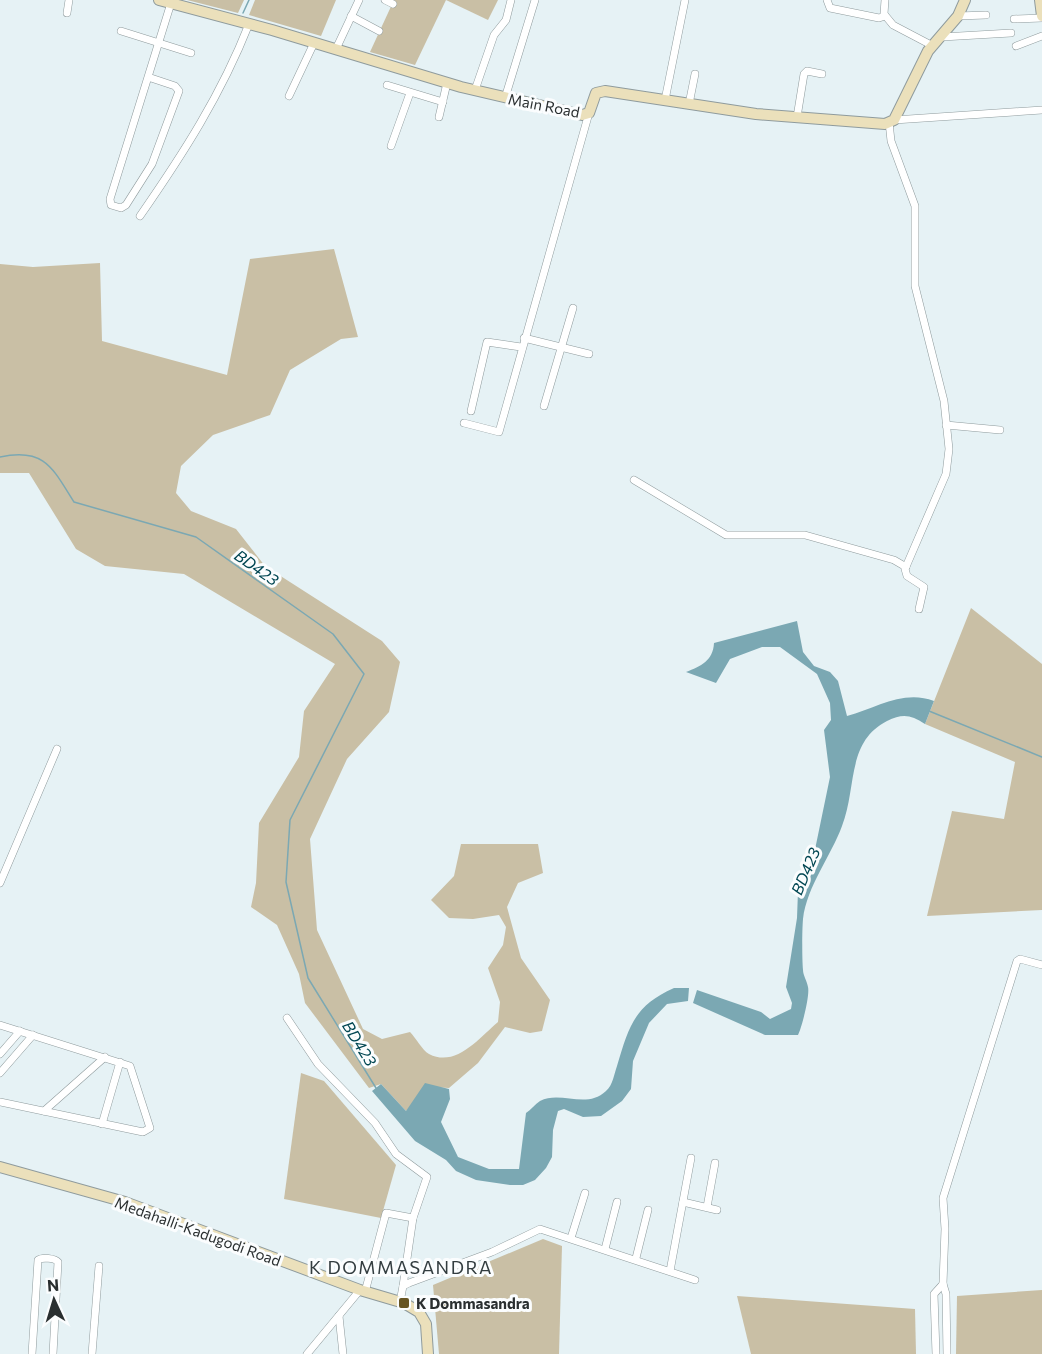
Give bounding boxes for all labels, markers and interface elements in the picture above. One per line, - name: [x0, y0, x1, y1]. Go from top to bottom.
- street label: Main Road: [507, 89, 581, 121]
- water label: BD423: [231, 545, 283, 589]
- water label: BD423: [787, 844, 824, 897]
- water label: BD423: [339, 1017, 382, 1070]
- street label: Medahalli-Kadugodi Road: [113, 1193, 283, 1269]
- district label: K DOMMASANDRA: [309, 1256, 493, 1278]
- north arrow: [24, 1270, 84, 1330]
- text: N: [46, 1275, 60, 1294]
- place label: K Dommasandra: [416, 1294, 530, 1312]
- marker: K Dommasandra: [397, 1296, 411, 1310]

